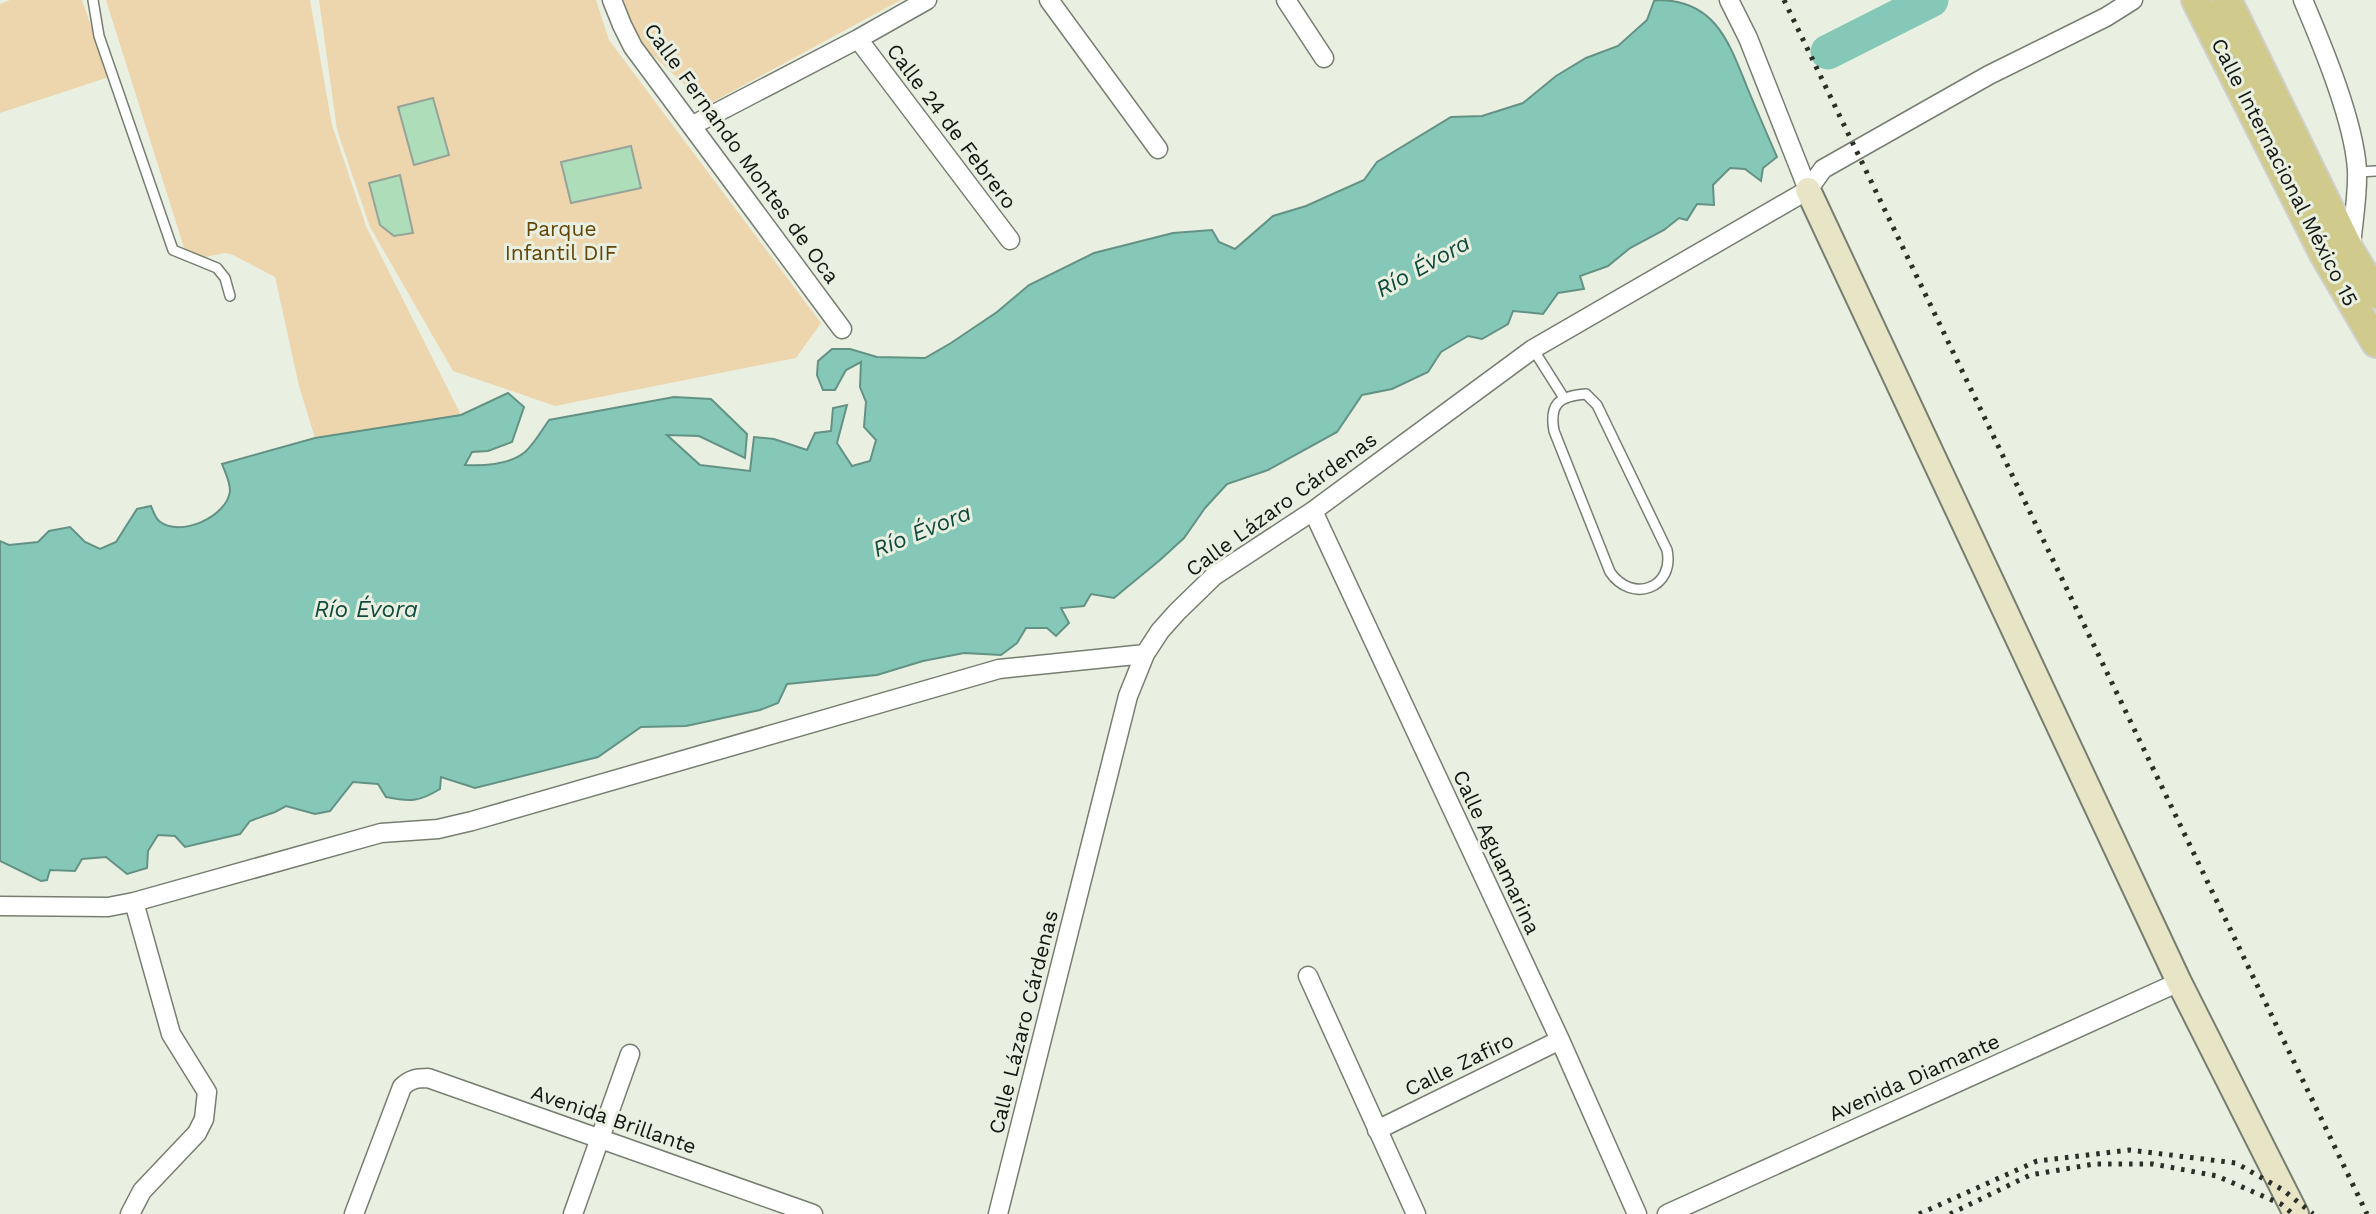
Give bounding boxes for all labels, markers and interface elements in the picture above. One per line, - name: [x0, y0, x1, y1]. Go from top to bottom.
- street label: Calle Fernando Montes de Oca: [639, 18, 845, 288]
- street label: Calle Internacional México 15: [2206, 34, 2364, 310]
- street label: Calle 24 de Febrero: [882, 38, 1022, 214]
- park label: Parque Infantil DIF: [505, 216, 617, 265]
- water label: Río Évora: [1371, 228, 1475, 303]
- street label: Calle Lázaro Cárdenas: [1181, 426, 1381, 582]
- water label: Río Évora: [868, 498, 975, 563]
- water label: Río Évora: [314, 595, 418, 623]
- street label: Calle Aguamarina: [1448, 766, 1546, 938]
- street label: Calle Lázaro Cárdenas: [983, 908, 1063, 1136]
- street label: Calle Zafiro: [1400, 1027, 1518, 1101]
- street label: Avenida Diamante: [1825, 1028, 2003, 1126]
- street label: Avenida Brillante: [528, 1079, 700, 1159]

